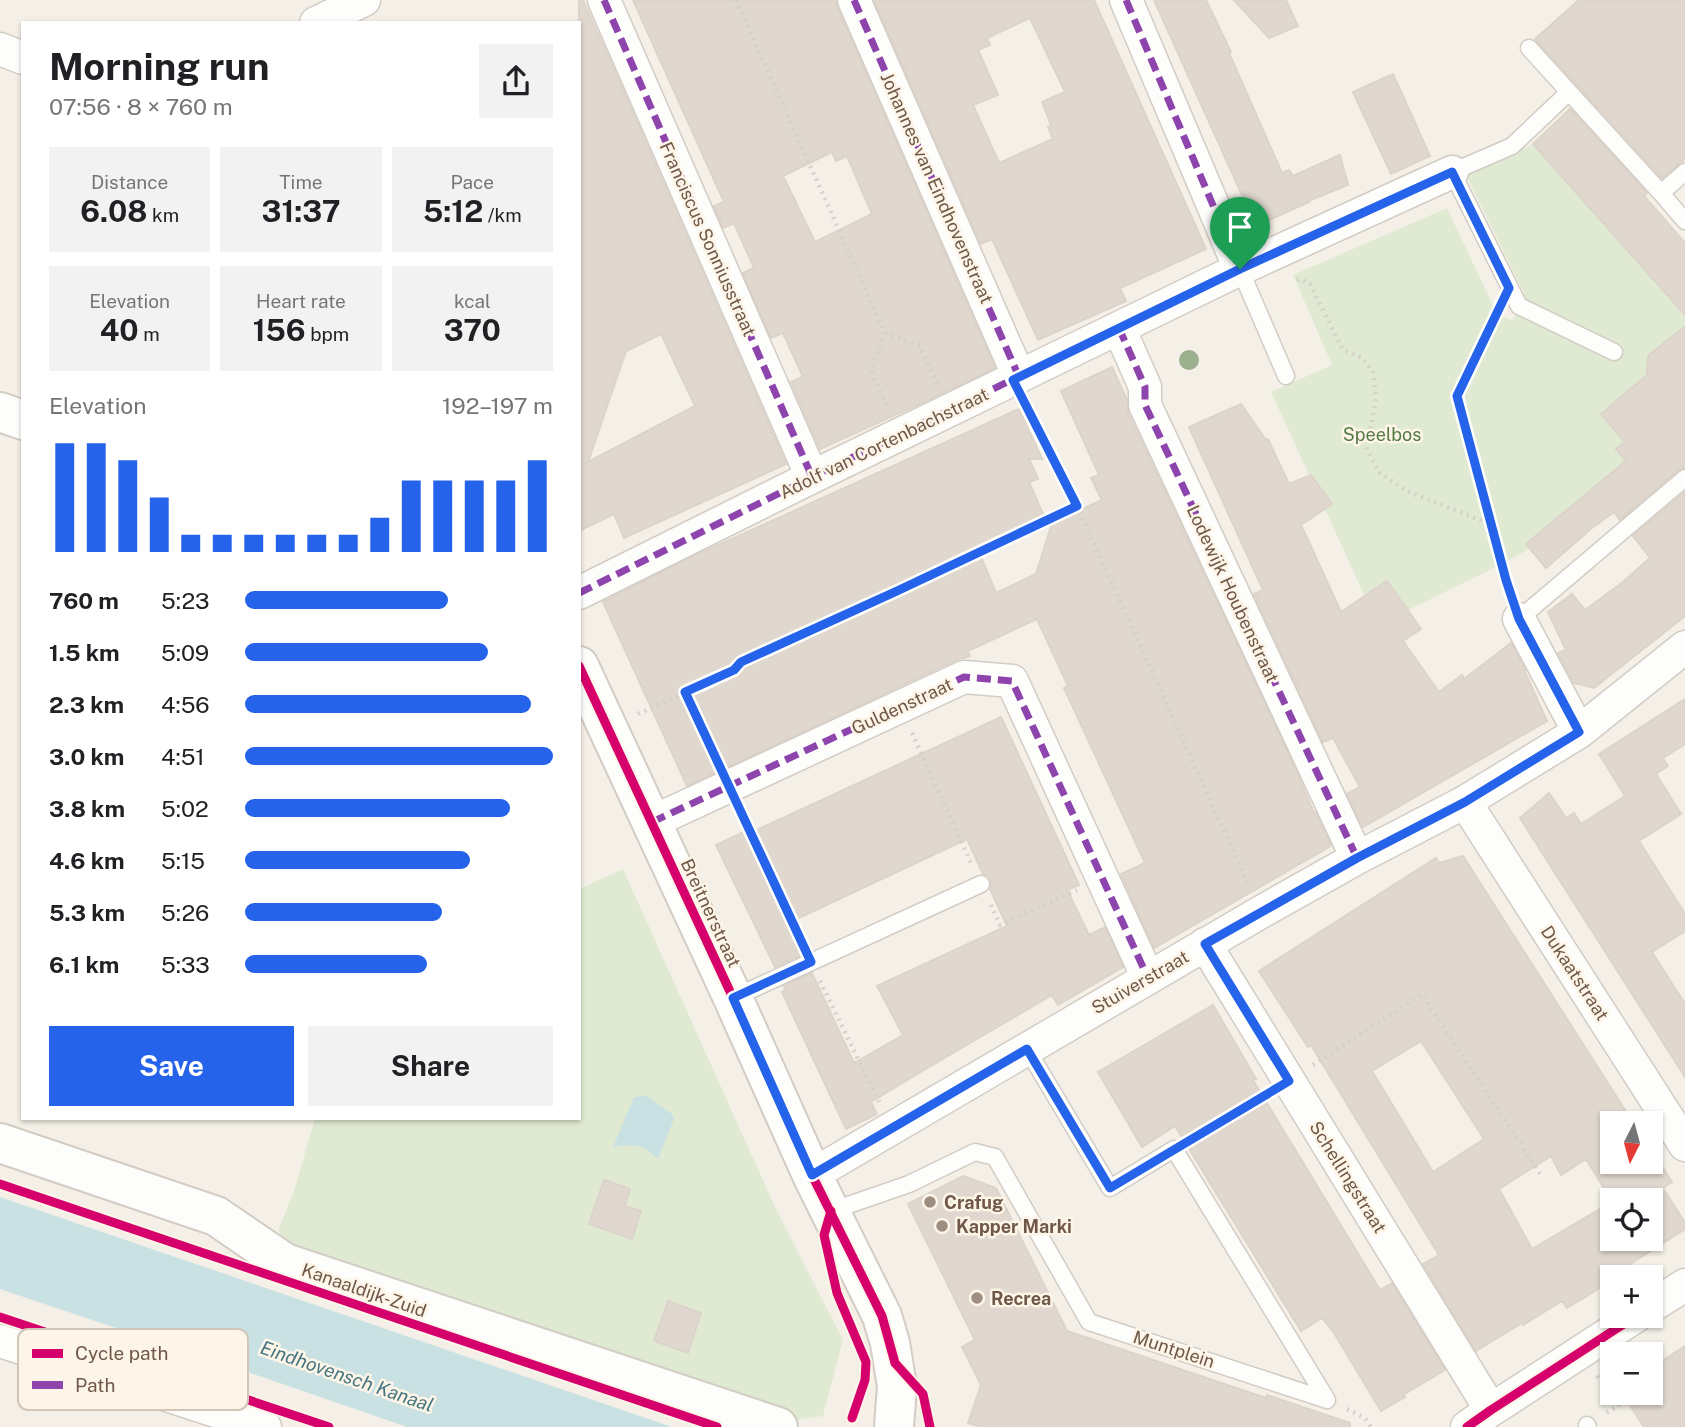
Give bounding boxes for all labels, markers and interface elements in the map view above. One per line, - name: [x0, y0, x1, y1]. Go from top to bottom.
- text: Morning run: [49, 44, 270, 89]
- button: share: [479, 44, 553, 118]
- street label: Johannes van Eindhovenstraat: [876, 69, 998, 307]
- text: 07:56 · 8 × 760 m: [49, 93, 233, 120]
- street label: Franciscus Sonniusstraat: [656, 138, 760, 340]
- text: Distance: [91, 171, 168, 193]
- text: Time: [279, 171, 323, 193]
- text: Pace: [451, 171, 494, 193]
- text: 6.08: [80, 193, 147, 229]
- text: 31:37: [261, 193, 341, 229]
- text: 5:12: [423, 193, 483, 229]
- pin: [1210, 197, 1270, 269]
- text: km: [147, 204, 179, 226]
- text: /km: [483, 204, 522, 226]
- icon: arrive: [1221, 208, 1259, 246]
- text: Elevation: [89, 290, 170, 312]
- text: Heart rate: [256, 290, 346, 312]
- text: kcal: [454, 290, 491, 312]
- text: 40: [100, 312, 139, 348]
- text: 156: [253, 312, 306, 348]
- text: 370: [444, 312, 501, 348]
- text: m: [139, 323, 160, 345]
- text: bpm: [306, 323, 349, 345]
- street label: Adolf van Cortenbachstraat: [776, 383, 992, 503]
- text: Elevation: [49, 392, 147, 419]
- text: 192–197 m: [442, 392, 553, 419]
- park label: Speelbos: [1343, 424, 1421, 445]
- street label: Lodewijk Houbenstraat: [1183, 502, 1283, 686]
- text: 760 m: [49, 587, 119, 614]
- text: 5:23: [161, 587, 210, 614]
- text: 1.5 km: [49, 639, 120, 666]
- text: 5:09: [161, 639, 209, 666]
- street label: Guldenstraat: [848, 673, 956, 739]
- text: 2.3 km: [49, 691, 124, 718]
- text: 4:56: [161, 691, 210, 718]
- text: 3.0 km: [49, 743, 124, 770]
- text: 4:51: [161, 743, 205, 770]
- text: 3.8 km: [49, 795, 125, 822]
- text: 5:02: [161, 795, 209, 822]
- text: 4.6 km: [49, 847, 125, 874]
- text: 5:15: [161, 847, 205, 874]
- street label: Breitnerstraat: [677, 855, 745, 971]
- text: 5.3 km: [49, 899, 125, 926]
- text: 5:26: [161, 899, 209, 926]
- street label: Dukaatstraat: [1537, 922, 1613, 1024]
- street label: Stuiverstraat: [1088, 946, 1192, 1018]
- text: 6.1 km: [49, 951, 119, 978]
- text: 5:33: [161, 951, 210, 978]
- button: Save: [49, 1026, 294, 1106]
- button: Share: [308, 1026, 553, 1106]
- north arrow: [1600, 1111, 1662, 1174]
- map controls: [1600, 1111, 1663, 1405]
- street label: Schellingstraat: [1305, 1117, 1391, 1237]
- button: locate: [1600, 1188, 1663, 1251]
- place label: Crafug: [944, 1192, 1003, 1213]
- marker: Crafug: [922, 1194, 938, 1210]
- place label: Kapper Marki: [956, 1216, 1072, 1237]
- marker: Kapper Marki: [934, 1218, 950, 1234]
- street label: Kanaaldijk-Zuid: [299, 1259, 429, 1321]
- button: +: [1600, 1265, 1663, 1328]
- place label: Recrea: [991, 1288, 1051, 1309]
- marker: Recrea: [969, 1290, 985, 1306]
- street label: Muntplein: [1131, 1326, 1217, 1372]
- legend: [18, 1329, 248, 1410]
- water label: Eindhovensch Kanaal: [258, 1336, 436, 1416]
- text: Cycle path: [75, 1342, 168, 1364]
- button: −: [1600, 1342, 1663, 1405]
- text: Path: [75, 1374, 115, 1396]

